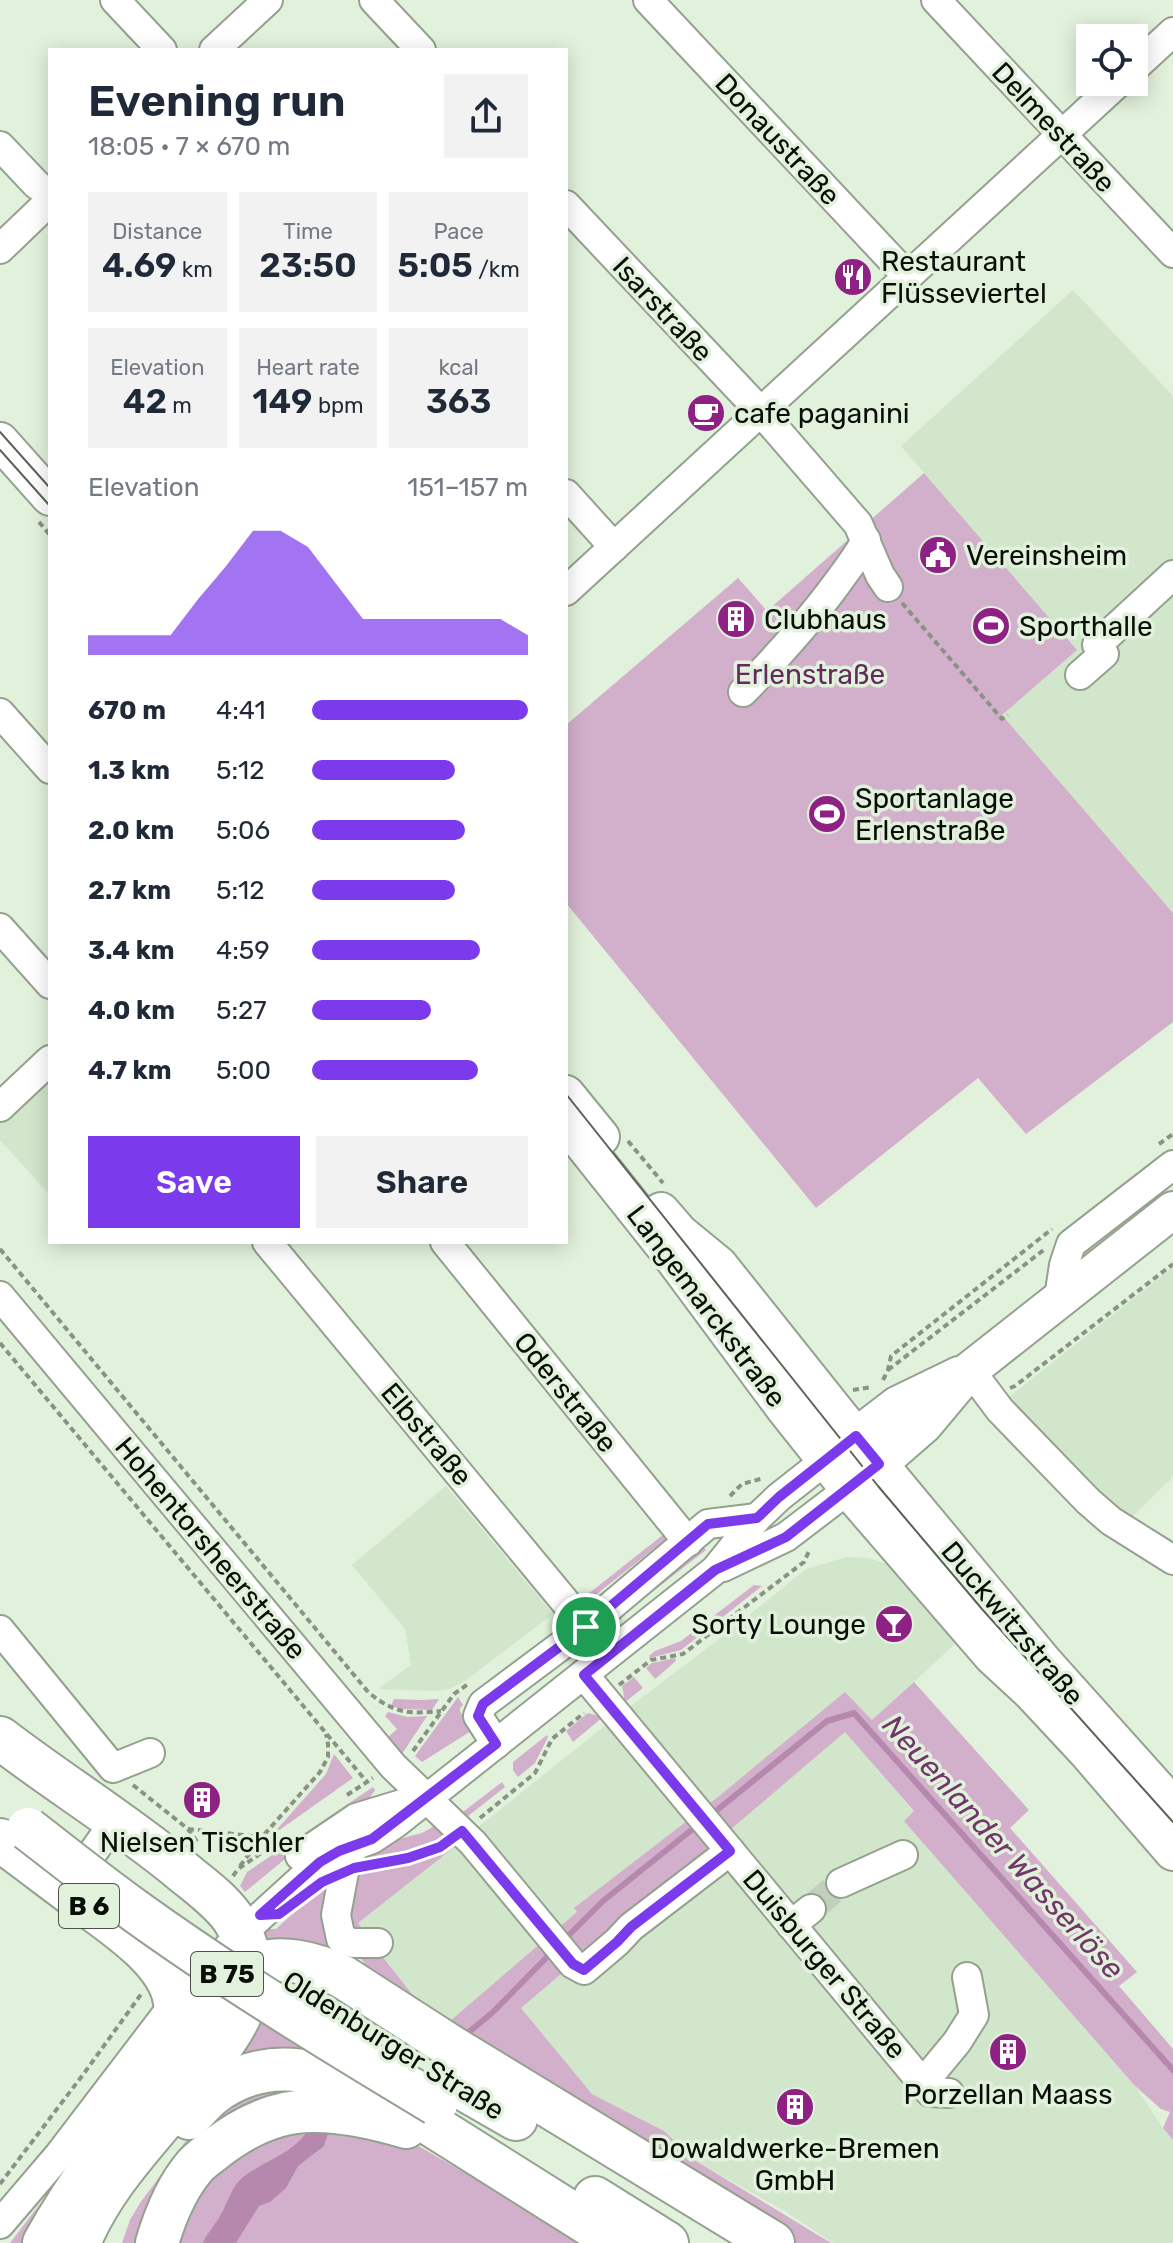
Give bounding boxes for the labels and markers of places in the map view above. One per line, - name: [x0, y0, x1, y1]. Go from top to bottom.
- place label: Restaurant Flüsseviertel: [881, 245, 1047, 310]
- restaurant icon: Restaurant Flüsseviertel: [832, 256, 874, 298]
- cafe icon: cafe paganini: [685, 392, 727, 434]
- place label: cafe paganini: [734, 397, 910, 430]
- public building icon: Vereinsheim: [917, 534, 959, 576]
- place label: Vereinsheim: [966, 539, 1127, 572]
- building icon: Clubhaus: [715, 598, 757, 640]
- place label: Clubhaus: [764, 603, 887, 636]
- sports icon: Sporthalle: [970, 605, 1012, 647]
- place label: Sporthalle: [1019, 610, 1153, 643]
- place label: Sportanlage Erlenstraße: [855, 782, 1014, 847]
- sports icon: Sportanlage Erlenstraße: [806, 793, 848, 835]
- pin: [552, 1593, 620, 1661]
- bar icon: Sorty Lounge: [873, 1603, 915, 1645]
- place label: Sorty Lounge: [692, 1608, 866, 1641]
- building icon: Nielsen Tischler: [181, 1779, 223, 1821]
- place label: Nielsen Tischler: [100, 1826, 305, 1859]
- building icon: Porzellan Maass: [987, 2031, 1029, 2073]
- place label: Porzellan Maass: [904, 2078, 1112, 2111]
- building icon: Dowaldwerke-Bremen GmbH: [774, 2086, 816, 2128]
- place label: Dowaldwerke-Bremen GmbH: [650, 2132, 940, 2197]

